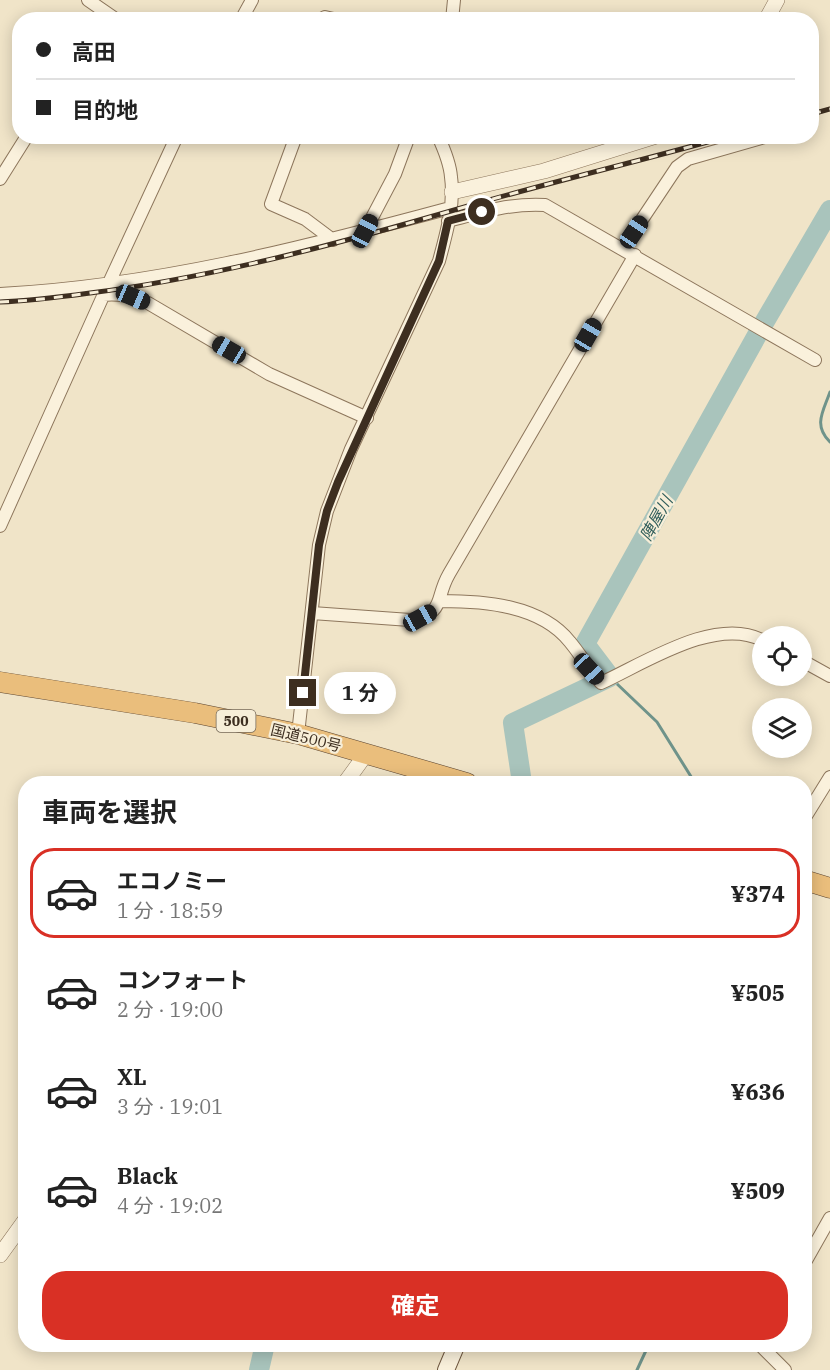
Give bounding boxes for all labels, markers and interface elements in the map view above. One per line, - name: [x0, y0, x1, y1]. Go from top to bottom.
- text: 高田: [72, 37, 116, 66]
- text: 目的地: [72, 95, 138, 124]
- route start: [468, 198, 495, 225]
- car: [349, 211, 381, 251]
- car: [616, 212, 652, 252]
- car: [113, 282, 153, 312]
- car: [571, 315, 605, 355]
- car: [209, 333, 249, 367]
- water label: 陣屋川: [636, 490, 677, 544]
- car: [400, 601, 440, 635]
- map controls: [752, 626, 812, 758]
- button: locate: [752, 626, 812, 686]
- car: [570, 650, 608, 688]
- callout: 1 分: [324, 672, 396, 714]
- route end: [289, 679, 316, 706]
- text: 1 分: [342, 679, 378, 706]
- button: layers: [752, 698, 812, 758]
- road number: 500: [216, 710, 256, 732]
- street label: 国道500号: [269, 720, 343, 755]
- text: 車両を選択: [42, 794, 177, 829]
- icon: car: [45, 866, 99, 920]
- text: エコノミー: [117, 866, 227, 895]
- text: ¥374: [730, 879, 785, 908]
- text: 1 分 · 18:59: [117, 897, 223, 924]
- icon: car: [45, 965, 99, 1019]
- text: コンフォート: [117, 965, 248, 994]
- text: ¥505: [730, 978, 785, 1007]
- text: 2 分 · 19:00: [117, 996, 223, 1023]
- text: XL: [117, 1062, 147, 1091]
- icon: car: [45, 1064, 99, 1118]
- text: ¥636: [730, 1077, 785, 1106]
- text: 3 分 · 19:01: [117, 1093, 223, 1120]
- text: Black: [117, 1161, 178, 1190]
- icon: car: [45, 1163, 99, 1217]
- text: ¥509: [730, 1176, 785, 1205]
- text: 4 分 · 19:02: [117, 1192, 223, 1219]
- button: 確定: [42, 1271, 788, 1340]

